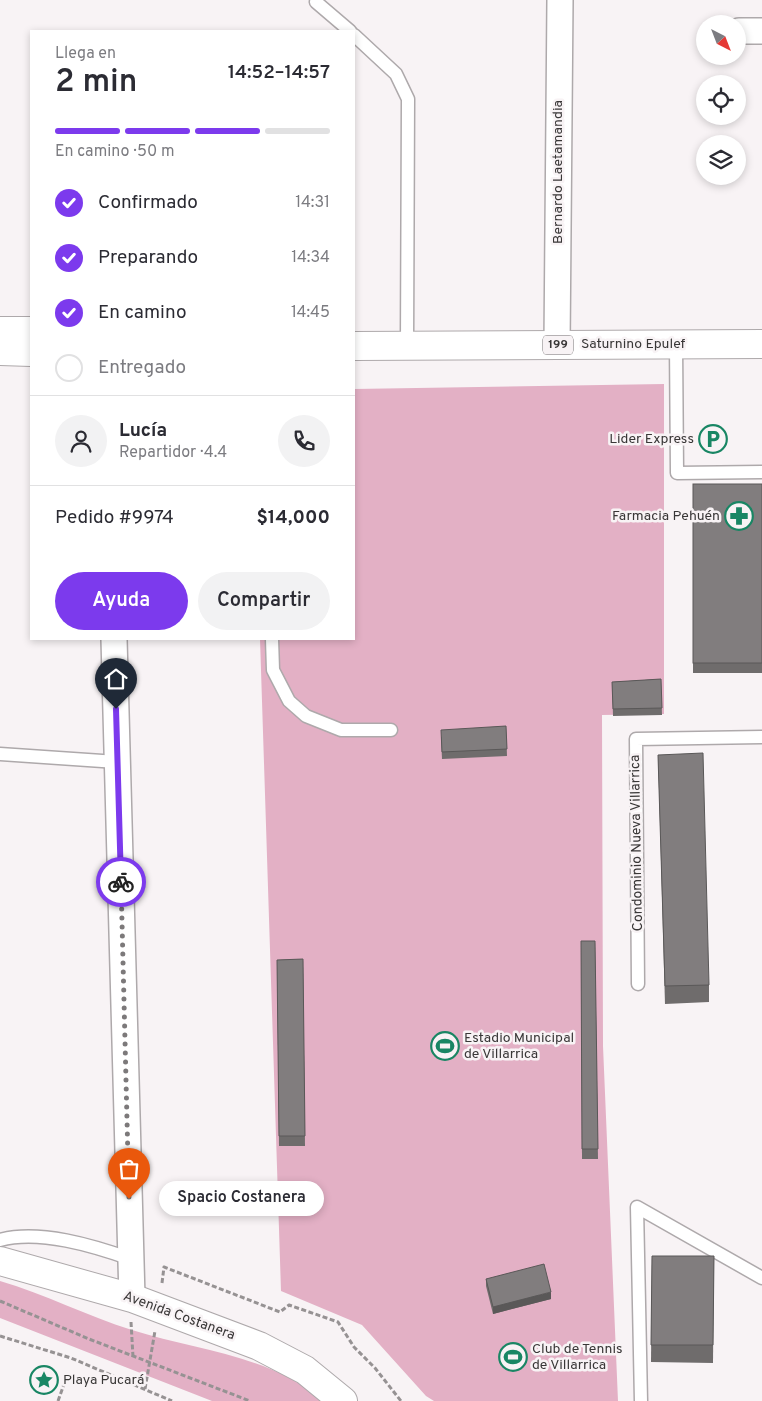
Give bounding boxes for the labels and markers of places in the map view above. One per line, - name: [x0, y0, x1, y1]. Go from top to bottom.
- parking icon: Lider Express: [698, 424, 728, 454]
- place label: Lider Express: [609, 431, 694, 448]
- pharmacy icon: Farmacia Pehuén: [724, 501, 754, 531]
- place label: Farmacia Pehuén: [612, 508, 720, 525]
- pin: [95, 658, 137, 709]
- place label: Estadio Municipal de Villarrica: [464, 1030, 574, 1063]
- sports icon: Estadio Municipal de Villarrica: [430, 1031, 460, 1061]
- pin: [108, 1148, 150, 1199]
- callout: Spacio Costanera: [159, 1182, 324, 1216]
- place label: Club de Tennis de Villarrica: [532, 1341, 623, 1374]
- sports icon: Club de Tennis de Villarrica: [498, 1342, 528, 1372]
- place icon: Playa Pucará: [29, 1365, 59, 1395]
- place label: Playa Pucará: [63, 1372, 144, 1389]

